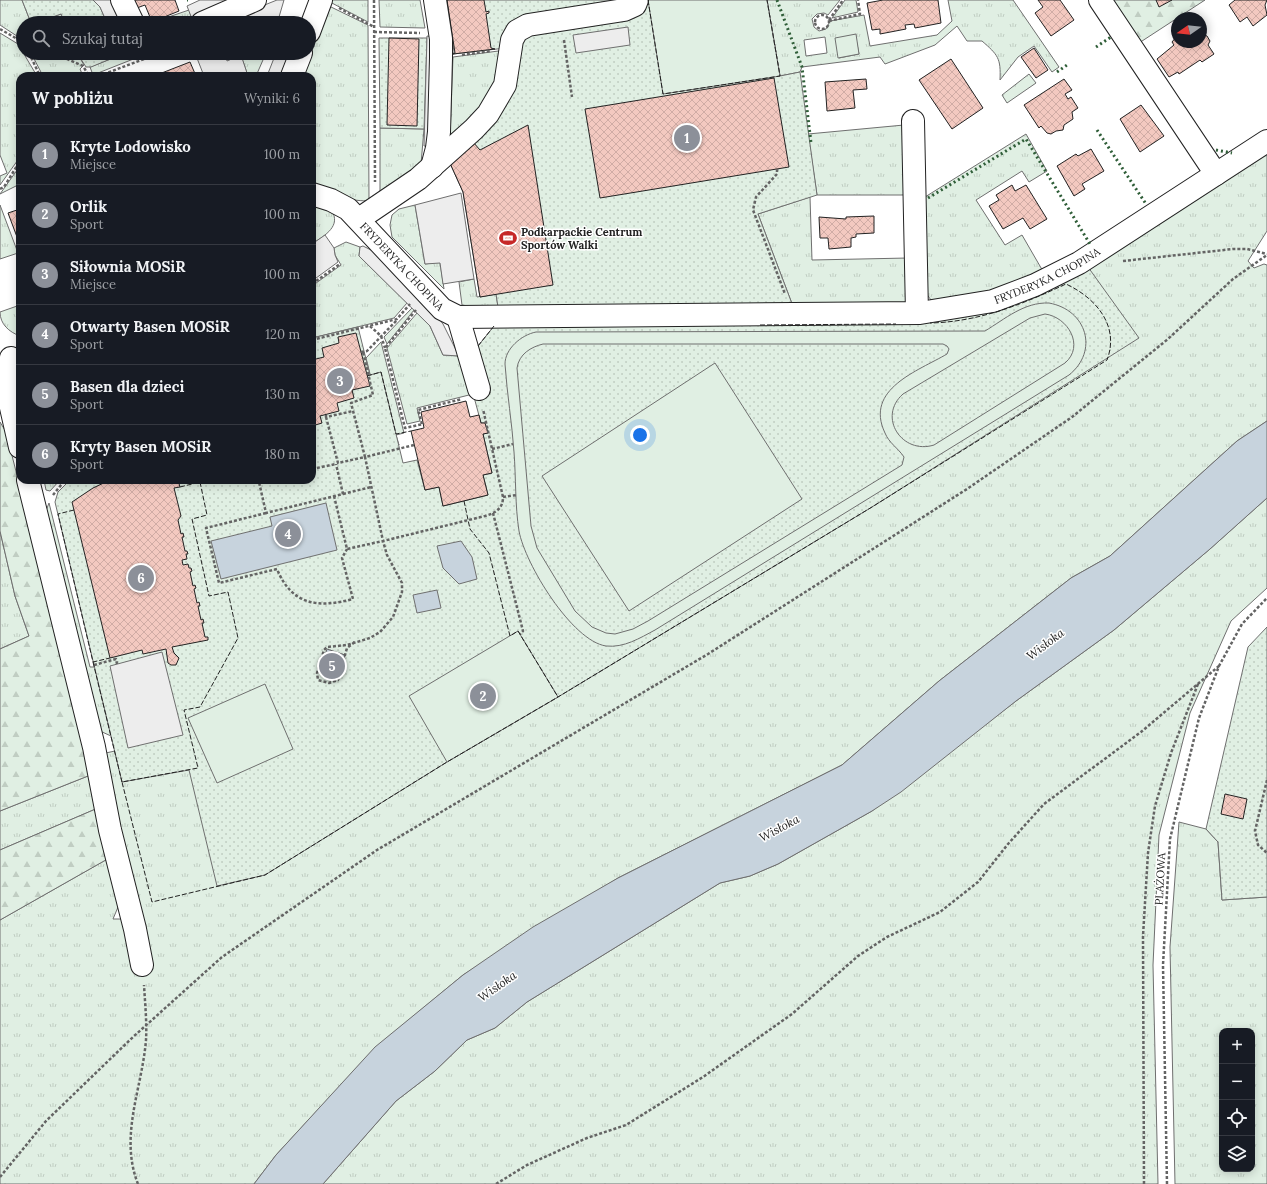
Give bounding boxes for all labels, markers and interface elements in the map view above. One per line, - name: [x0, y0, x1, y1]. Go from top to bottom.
- north arrow: [1171, 12, 1207, 48]
- search box: [16, 16, 316, 60]
- icon: search: [30, 27, 52, 49]
- text: Szukaj tutaj: [62, 29, 143, 48]
- text: W pobliżu: [32, 87, 113, 109]
- text: Wyniki: 6: [244, 90, 300, 107]
- pin: 1: [674, 123, 700, 153]
- text: Kryte Lodowisko: [70, 137, 191, 156]
- text: 1: [42, 146, 48, 163]
- text: 100 m: [264, 146, 300, 163]
- text: Miejsce: [70, 156, 116, 173]
- text: Orlik: [70, 197, 107, 216]
- text: 2: [42, 206, 48, 223]
- text: 100 m: [264, 206, 300, 223]
- text: Sport: [70, 216, 103, 233]
- street label: FRYDERYKA CHOPINA: [357, 219, 448, 314]
- place label: Podkarpackie Centrum Sportów Walki: [521, 225, 642, 252]
- sports icon: Podkarpackie Centrum Sportów Walki: [498, 228, 518, 248]
- street label: FRYDERYKA CHOPINA: [992, 244, 1104, 307]
- text: Siłownia MOSiR: [70, 257, 185, 276]
- text: 3: [41, 266, 49, 283]
- text: 100 m: [264, 266, 300, 283]
- text: Miejsce: [70, 276, 116, 293]
- text: Otwarty Basen MOSiR: [70, 317, 230, 336]
- text: 4: [41, 326, 49, 343]
- text: 120 m: [265, 326, 300, 343]
- text: Sport: [70, 336, 103, 353]
- pin: 3: [327, 366, 353, 396]
- text: Basen dla dzieci: [70, 377, 184, 396]
- text: 5: [41, 386, 49, 403]
- text: 130 m: [265, 386, 300, 403]
- text: Sport: [70, 396, 103, 413]
- your location: [630, 425, 650, 445]
- text: Kryty Basen MOSiR: [70, 437, 211, 456]
- text: 6: [41, 446, 49, 463]
- text: 180 m: [265, 446, 300, 463]
- text: Sport: [70, 456, 103, 473]
- pin: 4: [275, 519, 301, 549]
- pin: 6: [128, 563, 154, 593]
- water label: Wisłoka: [1023, 625, 1067, 663]
- pin: 5: [319, 651, 345, 681]
- pin: 2: [470, 681, 496, 711]
- water label: Wisłoka: [756, 811, 802, 845]
- street label: PLAŻOWA: [1151, 851, 1168, 906]
- water label: Wisłoka: [475, 967, 519, 1005]
- map controls: [1219, 1028, 1255, 1172]
- button: +: [1219, 1028, 1255, 1064]
- button: −: [1219, 1064, 1255, 1100]
- button: locate: [1219, 1100, 1255, 1136]
- button: layers: [1219, 1136, 1255, 1172]

